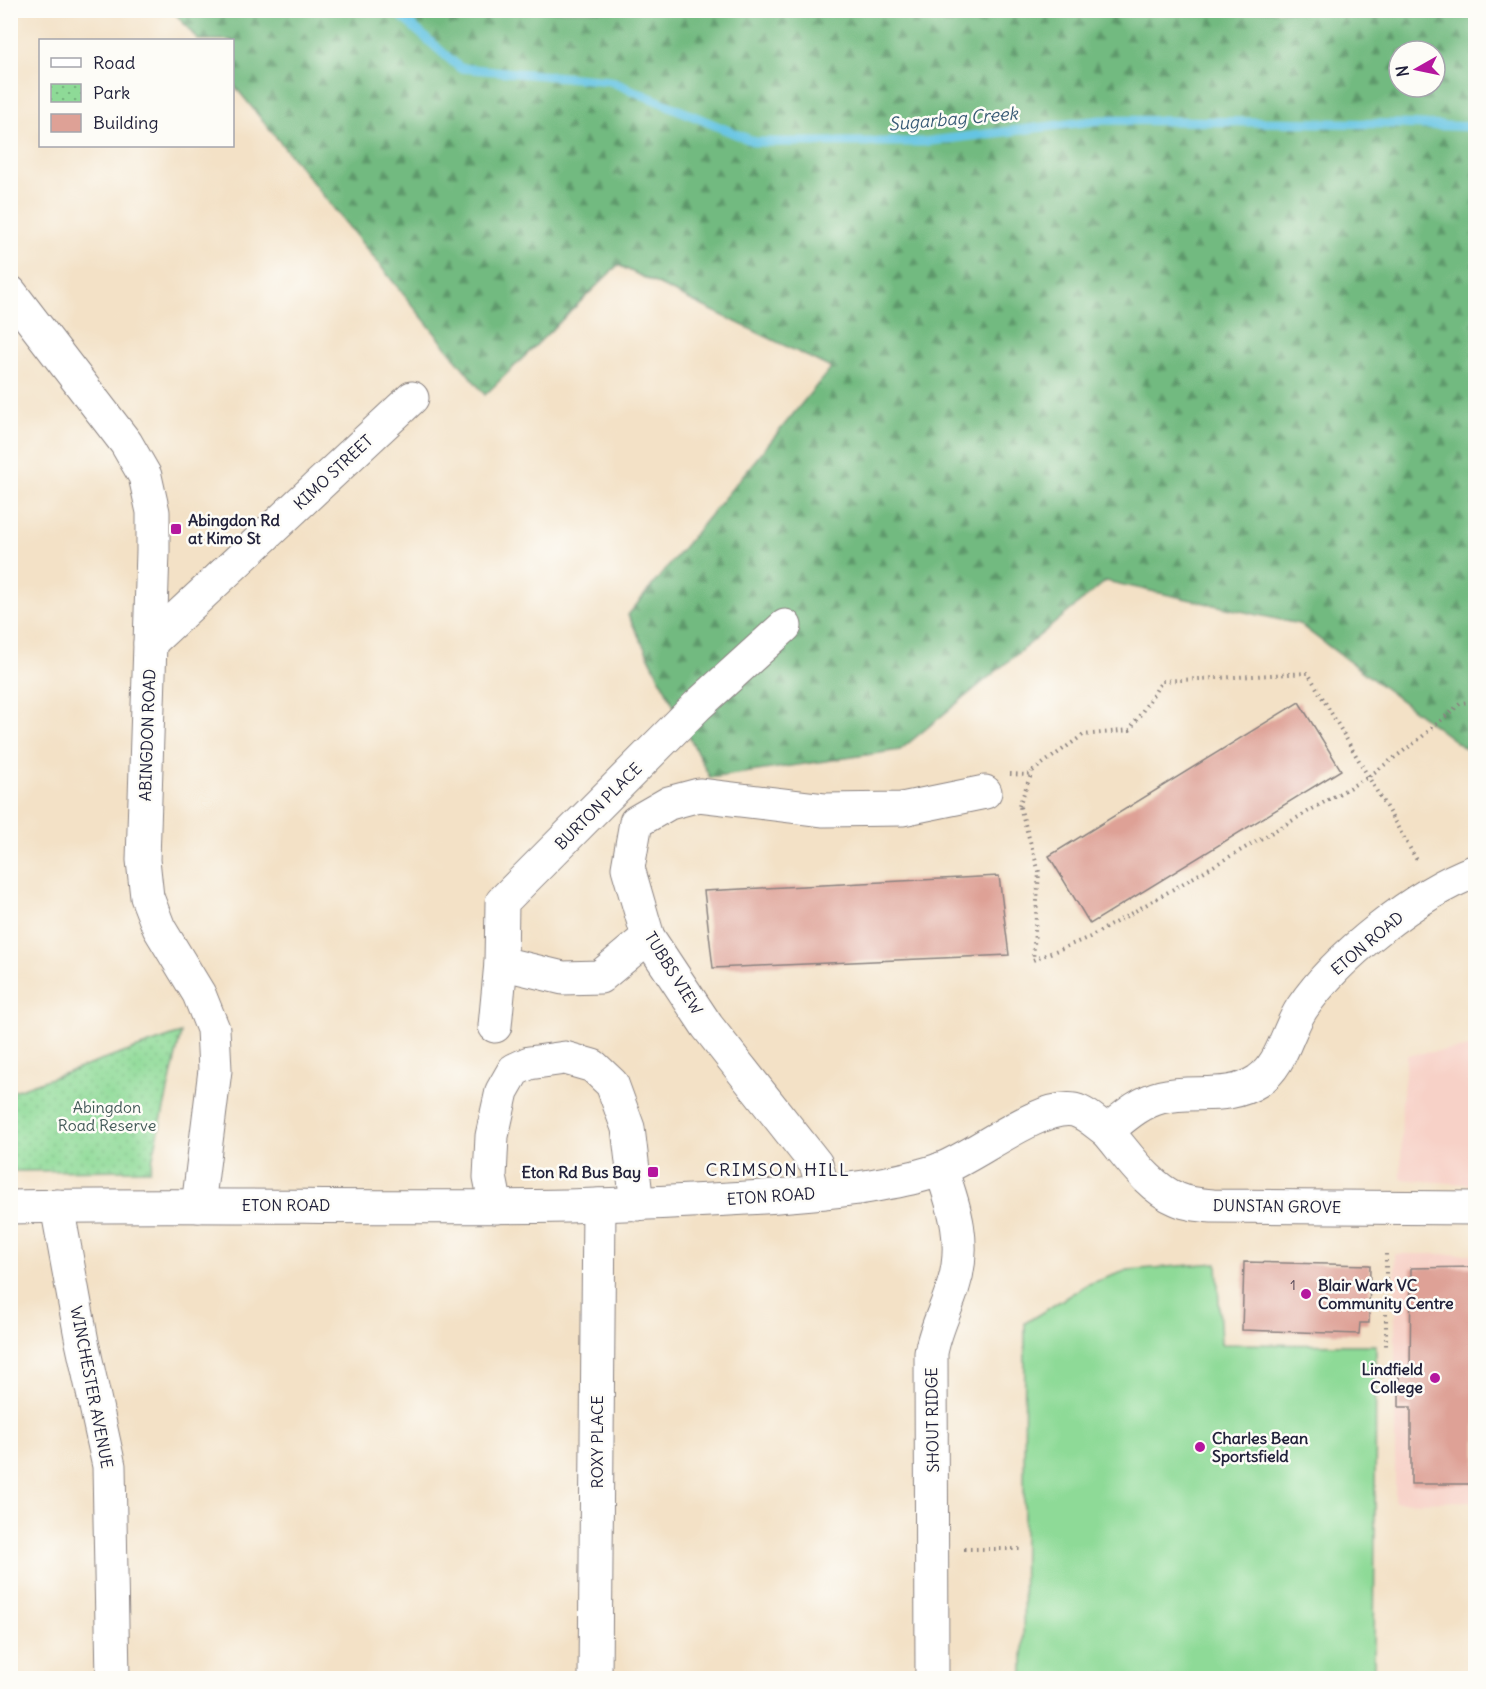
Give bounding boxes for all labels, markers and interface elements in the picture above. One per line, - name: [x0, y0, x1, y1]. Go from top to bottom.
- legend: [39, 39, 234, 147]
- north arrow: [1387, 39, 1447, 99]
- text: Road: [93, 51, 136, 74]
- text: N: [1391, 64, 1413, 78]
- text: Park: [93, 81, 130, 104]
- water label: Sugarbag Creek: [887, 101, 1020, 136]
- text: Building: [93, 111, 158, 134]
- street label: KIMO STREET: [289, 430, 377, 514]
- place label: Abingdon Rd at Kimo St: [188, 510, 280, 548]
- marker: Abingdon Rd at Kimo St: [169, 522, 183, 536]
- street label: ABINGDON ROAD: [135, 668, 159, 802]
- street label: BURTON PLACE: [550, 758, 646, 854]
- street label: ETON ROAD: [1327, 907, 1407, 979]
- street label: TUBBS VIEW: [641, 928, 708, 1018]
- park label: Abingdon Road Reserve: [58, 1097, 156, 1135]
- district label: CRIMSON HILL: [706, 1158, 850, 1181]
- place label: Eton Rd Bus Bay: [521, 1162, 641, 1183]
- marker: Eton Rd Bus Bay: [646, 1165, 660, 1179]
- street label: ETON ROAD: [726, 1183, 816, 1209]
- street label: ETON ROAD: [242, 1195, 330, 1215]
- street label: DUNSTAN GROVE: [1213, 1195, 1341, 1217]
- place label: Blair Wark VC Community Centre: [1318, 1275, 1454, 1314]
- house number: 1: [1290, 1276, 1296, 1294]
- marker: Blair Wark VC Community Centre: [1299, 1287, 1313, 1301]
- street label: WINCHESTER AVENUE: [66, 1304, 118, 1470]
- place label: Lindfield College: [1362, 1359, 1424, 1398]
- street label: SHOUT RIDGE: [921, 1367, 943, 1473]
- marker: Lindfield College: [1428, 1371, 1442, 1385]
- street label: ROXY PLACE: [587, 1395, 607, 1489]
- place label: Charles Bean Sportsfield: [1212, 1428, 1308, 1467]
- marker: Charles Bean Sportsfield: [1193, 1440, 1207, 1454]

